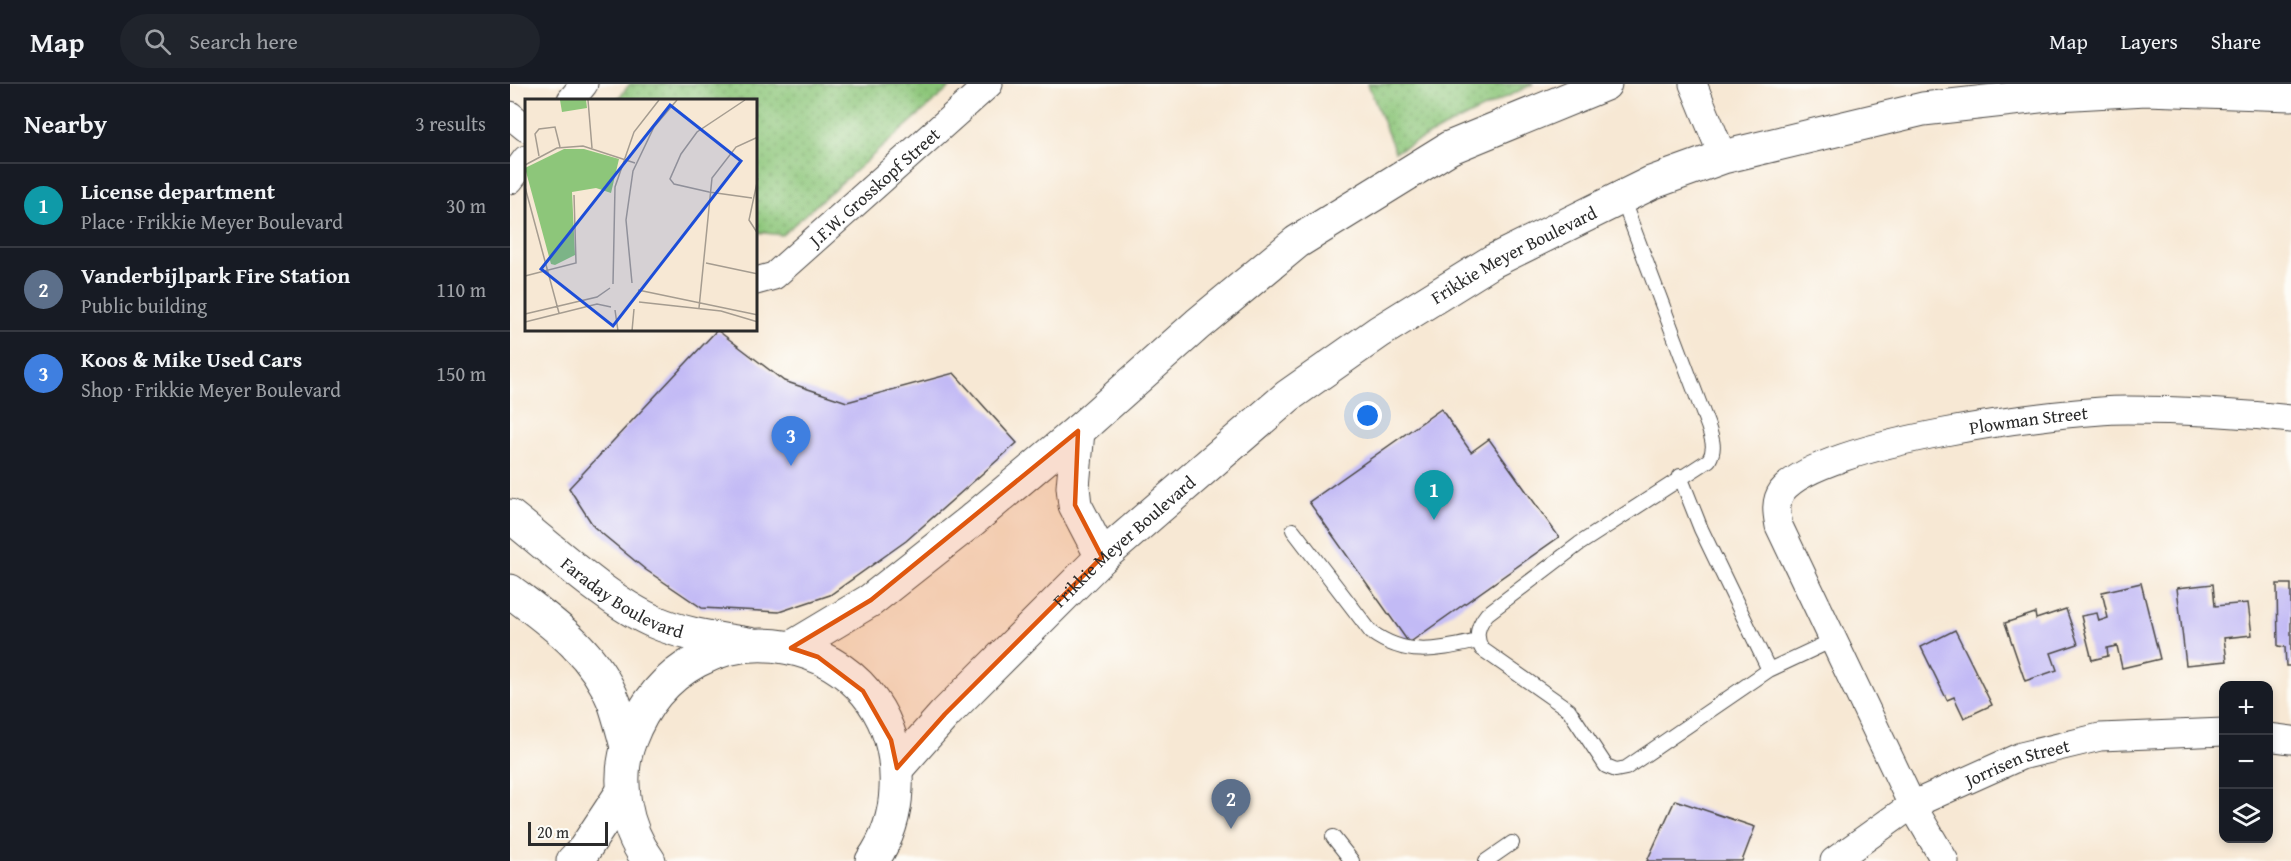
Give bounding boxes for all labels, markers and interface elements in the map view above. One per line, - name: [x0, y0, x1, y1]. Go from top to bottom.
- search box: [120, 14, 540, 68]
- text: Map: [30, 21, 84, 62]
- icon: search: [141, 25, 174, 58]
- text: Search here: [189, 25, 298, 57]
- text: Map: [2049, 26, 2088, 57]
- text: Layers: [2121, 26, 2178, 57]
- text: Share: [2211, 26, 2261, 57]
- inset map: [525, 99, 758, 332]
- text: Nearby: [24, 104, 107, 143]
- text: 3 results: [415, 109, 486, 138]
- street label: J.F.W. Grosskopf Street: [801, 120, 946, 254]
- text: License department: [81, 175, 275, 207]
- text: 1: [38, 191, 49, 220]
- text: 30 m: [446, 191, 486, 220]
- street label: Frikkie Meyer Boulevard: [1425, 198, 1601, 310]
- text: Place · Frikkie Meyer Boulevard: [81, 207, 343, 236]
- text: Vanderbijlpark Fire Station: [81, 259, 350, 291]
- text: 2: [38, 275, 49, 304]
- text: 110 m: [436, 275, 486, 304]
- text: Public building: [81, 291, 207, 320]
- text: Koos & Mike Used Cars: [81, 343, 302, 375]
- text: 3: [38, 359, 49, 388]
- text: 150 m: [436, 359, 486, 388]
- text: Shop · Frikkie Meyer Boulevard: [81, 375, 341, 404]
- street label: Plowman Street: [1967, 399, 2090, 441]
- your location: [1353, 401, 1382, 430]
- pin: 3: [772, 416, 810, 466]
- street label: Frikkie Meyer Boulevard: [1046, 468, 1201, 613]
- pin: 1: [1414, 470, 1454, 520]
- street label: Faraday Boulevard: [555, 550, 687, 645]
- map controls: [2219, 681, 2273, 843]
- button: +: [2219, 681, 2273, 735]
- street label: Jorrisen Street: [1958, 731, 2073, 794]
- button: −: [2219, 735, 2273, 789]
- pin: 2: [1212, 780, 1250, 829]
- button: layers: [2219, 789, 2273, 843]
- scale bar: [528, 819, 608, 846]
- text: 20 m: [537, 820, 569, 844]

